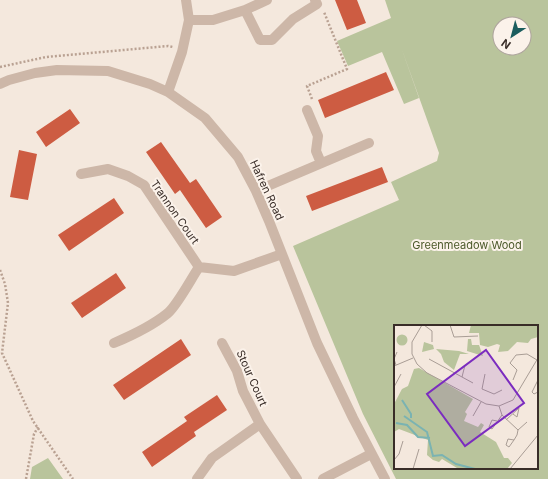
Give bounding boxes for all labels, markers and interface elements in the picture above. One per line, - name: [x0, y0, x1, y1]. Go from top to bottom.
- north arrow: [492, 16, 532, 56]
- text: N: [499, 36, 514, 52]
- street label: Hafren Road: [247, 158, 287, 222]
- street label: Trannon Court: [148, 177, 202, 247]
- park label: Greenmeadow Wood: [412, 238, 522, 252]
- inset map: [394, 325, 538, 469]
- street label: Stour Court: [233, 348, 271, 409]

